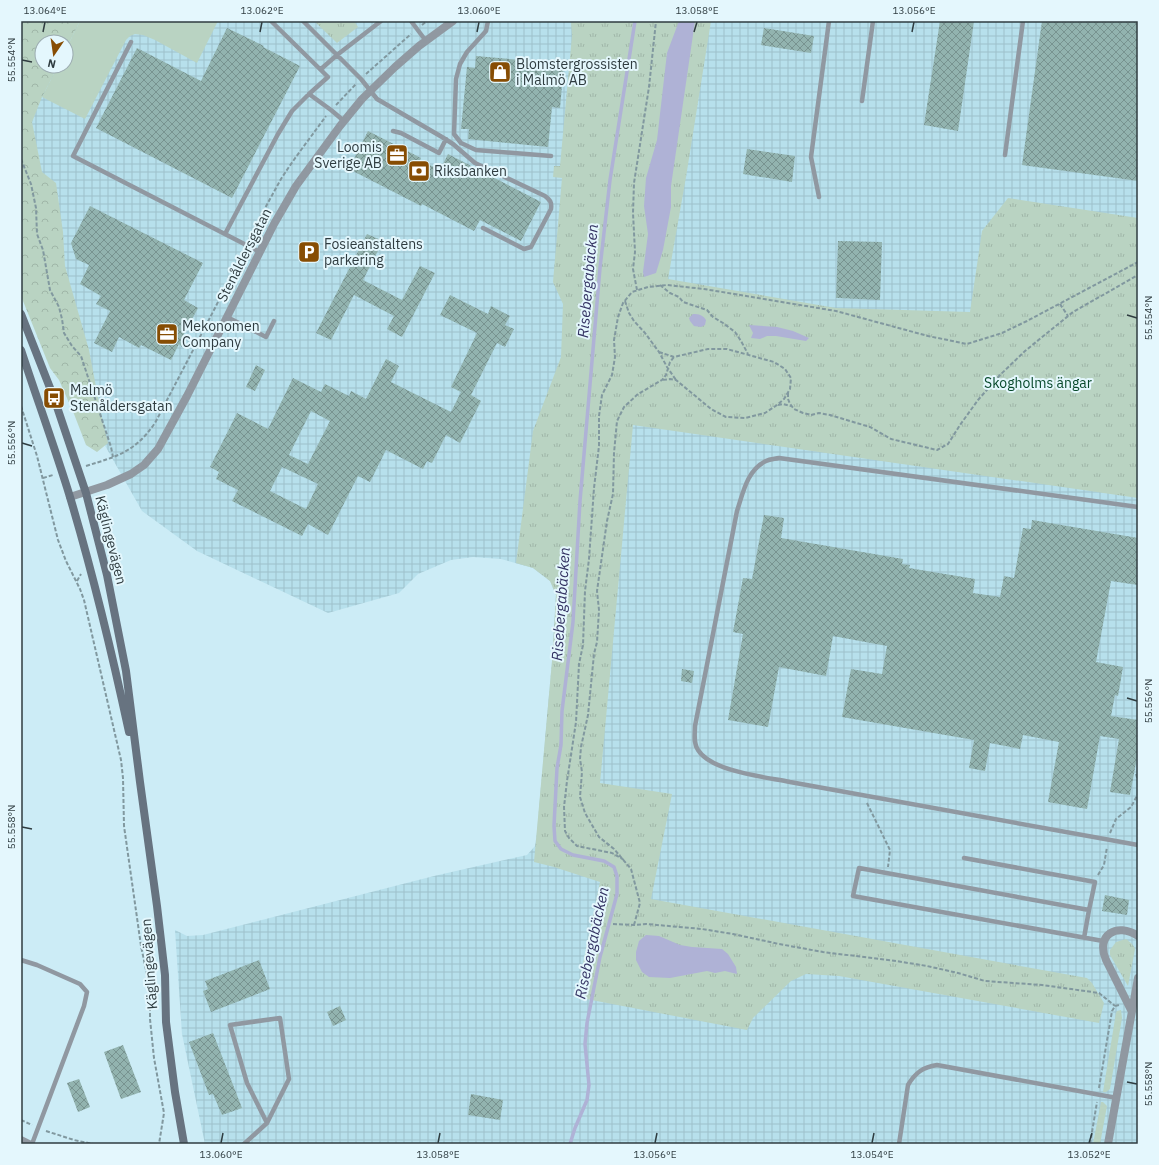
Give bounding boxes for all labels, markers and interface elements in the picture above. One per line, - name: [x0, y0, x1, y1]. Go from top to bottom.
- text: 13.064°E: [23, 4, 67, 17]
- text: 13.062°E: [240, 4, 284, 17]
- text: 13.060°E: [457, 4, 501, 17]
- text: 13.058°E: [675, 4, 719, 17]
- text: 13.056°E: [892, 4, 936, 17]
- north arrow: [34, 34, 74, 74]
- text: 55.554°N: [5, 38, 18, 82]
- place label: Blomstergrossisten i Malmö AB: [516, 55, 638, 89]
- text: N: [46, 56, 57, 71]
- shop icon: Blomstergrossisten i Malmö AB: [487, 59, 513, 85]
- place label: Loomis Sverige AB: [314, 138, 382, 172]
- office icon: Loomis Sverige AB: [384, 142, 410, 168]
- bank icon: Riksbanken: [406, 158, 432, 184]
- place label: Riksbanken: [434, 162, 507, 180]
- street label: Stenåldersgatan: [213, 205, 275, 305]
- water label: Risebergabäcken: [573, 223, 602, 339]
- place label: Fosieanstaltens parkering: [324, 235, 423, 269]
- parking icon: Fosieanstaltens parkering: [296, 239, 322, 265]
- text: 55.554°N: [1142, 296, 1155, 340]
- place label: Mekonomen Company: [182, 317, 260, 351]
- office icon: Mekonomen Company: [154, 321, 180, 347]
- park label: Skogholms ängar: [984, 374, 1092, 392]
- place label: Malmö Stenåldersgatan: [70, 381, 173, 415]
- bus stop icon: Malmö Stenåldersgatan: [41, 385, 67, 411]
- text: 55.556°N: [5, 421, 18, 465]
- street label: Käglingevägen: [91, 494, 131, 586]
- water label: Risebergabäcken: [547, 546, 574, 662]
- text: 55.556°N: [1142, 679, 1155, 723]
- text: 55.558°N: [5, 805, 18, 849]
- water label: Risebergabäcken: [570, 885, 613, 1001]
- street label: Käglingevägen: [137, 918, 161, 1010]
- text: 55.558°N: [1142, 1062, 1155, 1106]
- text: 13.060°E: [199, 1148, 243, 1161]
- text: 13.058°E: [416, 1148, 460, 1161]
- text: 13.056°E: [633, 1148, 677, 1161]
- text: 13.054°E: [850, 1148, 894, 1161]
- text: 13.052°E: [1067, 1148, 1111, 1161]

